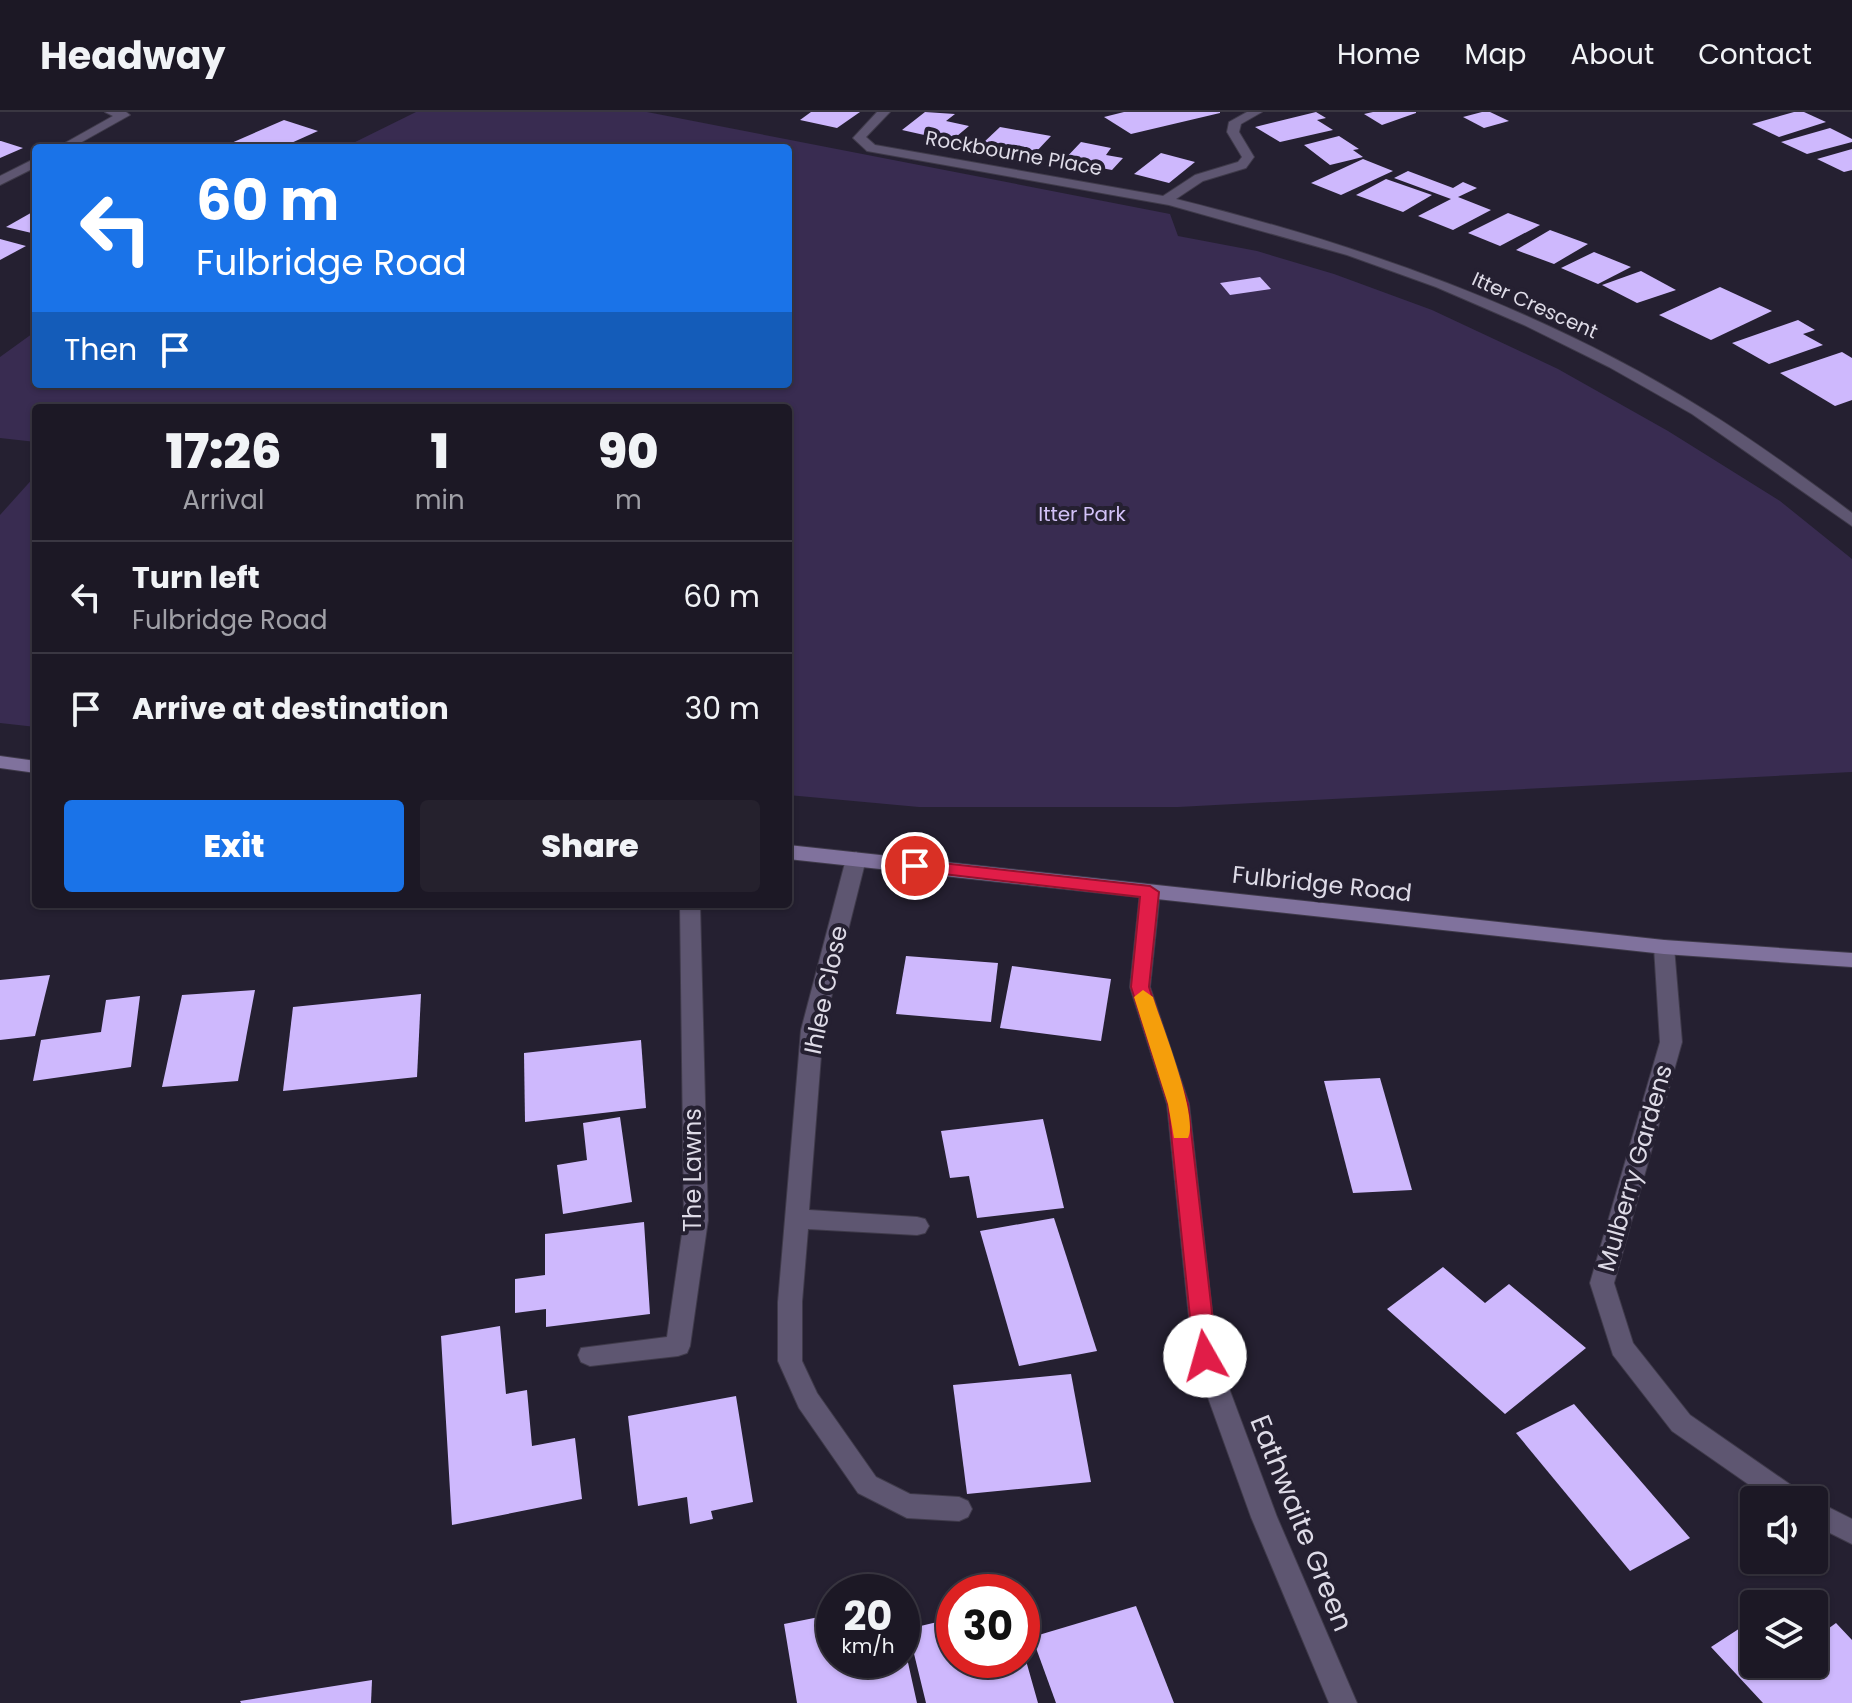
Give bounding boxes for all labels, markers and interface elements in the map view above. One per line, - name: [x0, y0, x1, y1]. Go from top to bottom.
- text: Headway: [40, 29, 226, 82]
- text: Home: [1337, 35, 1420, 74]
- text: Map: [1464, 35, 1526, 74]
- text: About: [1570, 35, 1654, 74]
- text: Contact: [1698, 35, 1812, 74]
- street label: Rockbourne Place: [923, 124, 1105, 182]
- text: 60 m: [196, 161, 339, 240]
- icon: left: [64, 176, 168, 280]
- text: Fulbridge Road: [196, 237, 467, 288]
- street label: Itter Crescent: [1468, 265, 1602, 345]
- text: Then: [64, 328, 137, 371]
- icon: arrive: [153, 328, 197, 372]
- text: 17:26: [165, 418, 281, 485]
- text: 1: [430, 418, 449, 485]
- text: 90: [598, 418, 659, 485]
- text: Arrival: [182, 482, 264, 518]
- text: min: [415, 482, 465, 518]
- text: m: [615, 482, 642, 518]
- park label: Itter Park: [1038, 500, 1126, 528]
- text: Turn left: [132, 556, 260, 599]
- icon: left: [64, 575, 108, 619]
- text: 60 m: [683, 575, 760, 618]
- text: Fulbridge Road: [132, 602, 328, 638]
- icon: arrive: [64, 687, 108, 731]
- text: Arrive at destination: [132, 687, 449, 730]
- text: 30 m: [685, 687, 760, 730]
- button: Exit: [64, 800, 404, 892]
- button: Share: [420, 800, 760, 892]
- pin: [881, 832, 949, 900]
- icon: arrive: [893, 844, 937, 888]
- street label: Fulbridge Road: [1231, 858, 1414, 909]
- street label: Ihlee Close: [796, 923, 855, 1057]
- street label: Mulberry Gardens: [1589, 1061, 1680, 1275]
- street label: The Lawns: [676, 1108, 709, 1232]
- position arrow: [1163, 1314, 1247, 1398]
- street label: Eathwaite Green: [1240, 1409, 1363, 1637]
- map controls: [1740, 1486, 1828, 1678]
- button: sound: [1740, 1486, 1828, 1574]
- speed limit sign: 30: [936, 1574, 1040, 1678]
- text: 20: [844, 1588, 892, 1644]
- button: layers: [1740, 1590, 1828, 1678]
- text: km/h: [841, 1632, 895, 1660]

